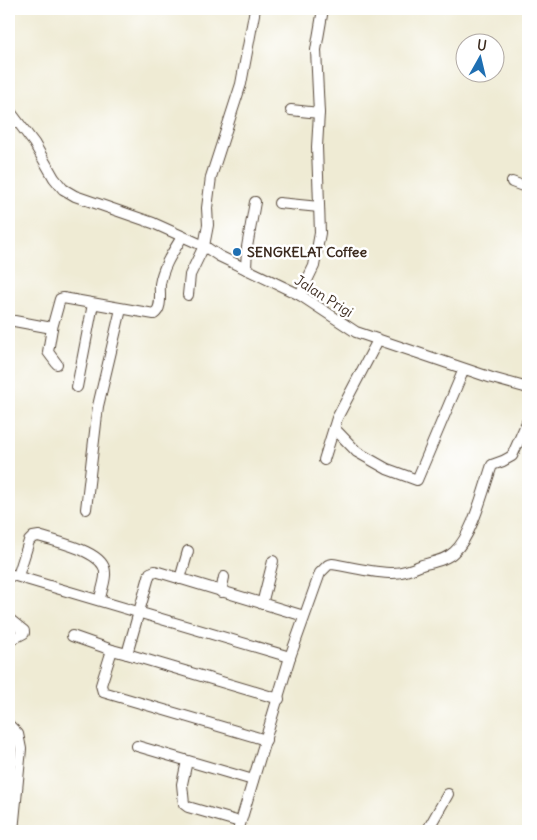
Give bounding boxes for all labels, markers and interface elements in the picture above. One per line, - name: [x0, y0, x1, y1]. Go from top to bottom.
- north arrow: [454, 32, 504, 82]
- text: U: [476, 36, 488, 55]
- place label: SENGKELAT Coffee: [247, 243, 367, 261]
- marker: SENGKELAT Coffee: [231, 246, 243, 258]
- street label: Jalan Prigi: [291, 271, 357, 321]

